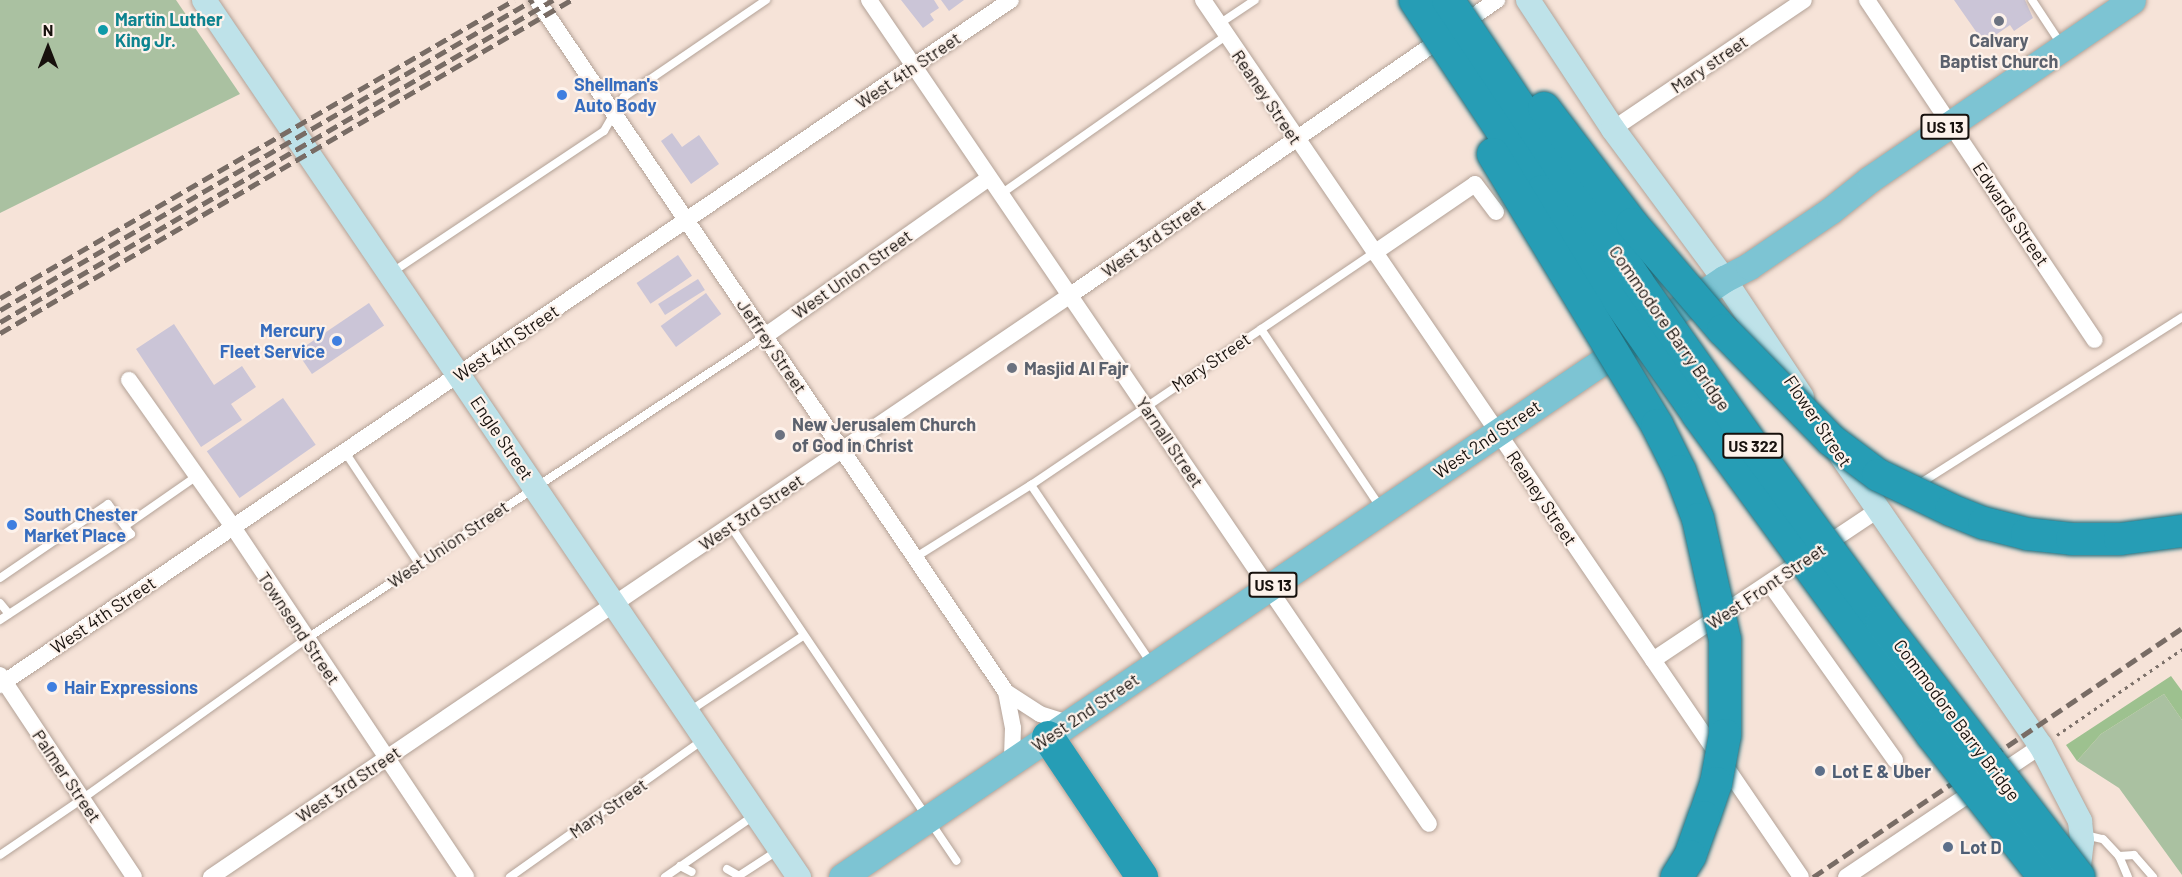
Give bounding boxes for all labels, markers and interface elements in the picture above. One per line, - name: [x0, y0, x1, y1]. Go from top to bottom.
- place label: Martin Luther King Jr.: [115, 9, 223, 52]
- marker: Calvary Baptist Church: [1992, 14, 2006, 28]
- north arrow: [18, 18, 78, 78]
- text: N: [43, 20, 53, 39]
- marker: Martin Luther King Jr.: [96, 23, 110, 37]
- street label: West 4th Street: [851, 27, 965, 113]
- street label: Mary street: [1666, 30, 1752, 98]
- place label: Calvary Baptist Church: [1940, 30, 2058, 72]
- street label: Reaney Street: [1227, 46, 1307, 148]
- place label: Shellman's Auto Body: [574, 74, 658, 116]
- marker: Shellman's Auto Body: [555, 88, 569, 102]
- road number: US 13: [1920, 114, 1970, 140]
- street label: Edwards Street: [1968, 158, 2054, 270]
- street label: West 3rd Street: [1097, 194, 1209, 282]
- street label: West Union Street: [788, 225, 916, 323]
- street label: Commodore Barry Bridge: [1605, 241, 1735, 415]
- street label: Jeffrey Street: [732, 295, 812, 397]
- street label: West 4th Street: [449, 300, 563, 386]
- place label: Mercury Fleet Service: [220, 320, 325, 362]
- street label: Mary Street: [1168, 328, 1254, 396]
- marker: Mercury Fleet Service: [330, 334, 344, 348]
- place label: Masjid Al Fajr: [1024, 357, 1129, 379]
- marker: Masjid Al Fajr: [1005, 361, 1019, 375]
- street label: Flower Street: [1780, 371, 1856, 471]
- street label: Engle Street: [466, 392, 538, 484]
- street label: Yarnall Street: [1132, 392, 1208, 492]
- street label: West 2nd Street: [1429, 395, 1545, 483]
- place label: New Jerusalem Church of God in Christ: [792, 414, 976, 456]
- marker: New Jerusalem Church of God in Christ: [773, 428, 787, 442]
- road number: US 322: [1722, 433, 1784, 459]
- street label: Reaney Street: [1502, 447, 1582, 549]
- street label: West 3rd Street: [695, 469, 807, 555]
- street label: West Union Street: [383, 496, 513, 592]
- place label: South Chester Market Place: [24, 504, 138, 546]
- marker: South Chester Market Place: [5, 518, 19, 532]
- street label: West Front Street: [1703, 538, 1829, 634]
- street label: Townsend Street: [253, 567, 345, 689]
- street label: West 4th Street: [46, 572, 160, 658]
- road number: US 13: [1248, 572, 1298, 598]
- street label: Commodore Barry Bridge: [1889, 635, 2025, 805]
- street label: West 2nd Street: [1027, 668, 1143, 756]
- place label: Hair Expressions: [64, 676, 198, 698]
- marker: Hair Expressions: [45, 680, 59, 694]
- street label: Palmer Street: [28, 725, 106, 827]
- street label: West 3rd Street: [292, 741, 404, 827]
- place label: Lot E & Uber: [1832, 760, 1931, 782]
- marker: Lot E & Uber: [1813, 764, 1827, 778]
- street label: Mary Street: [565, 773, 651, 843]
- place label: Lot D: [1960, 836, 2002, 858]
- marker: Lot D: [1941, 840, 1955, 854]

